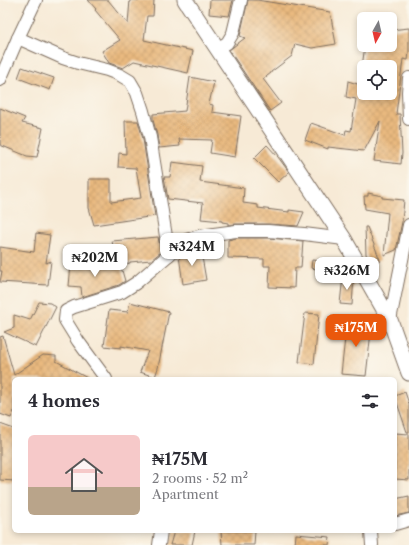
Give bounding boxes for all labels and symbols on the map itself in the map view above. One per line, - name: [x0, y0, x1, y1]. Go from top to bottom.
- north arrow: [357, 12, 397, 52]
- pin: ₦324M: [164, 233, 220, 267]
- pin: ₦202M: [67, 244, 123, 278]
- pin: ₦326M: [319, 257, 375, 291]
- pin: ₦175M: [328, 314, 384, 348]

